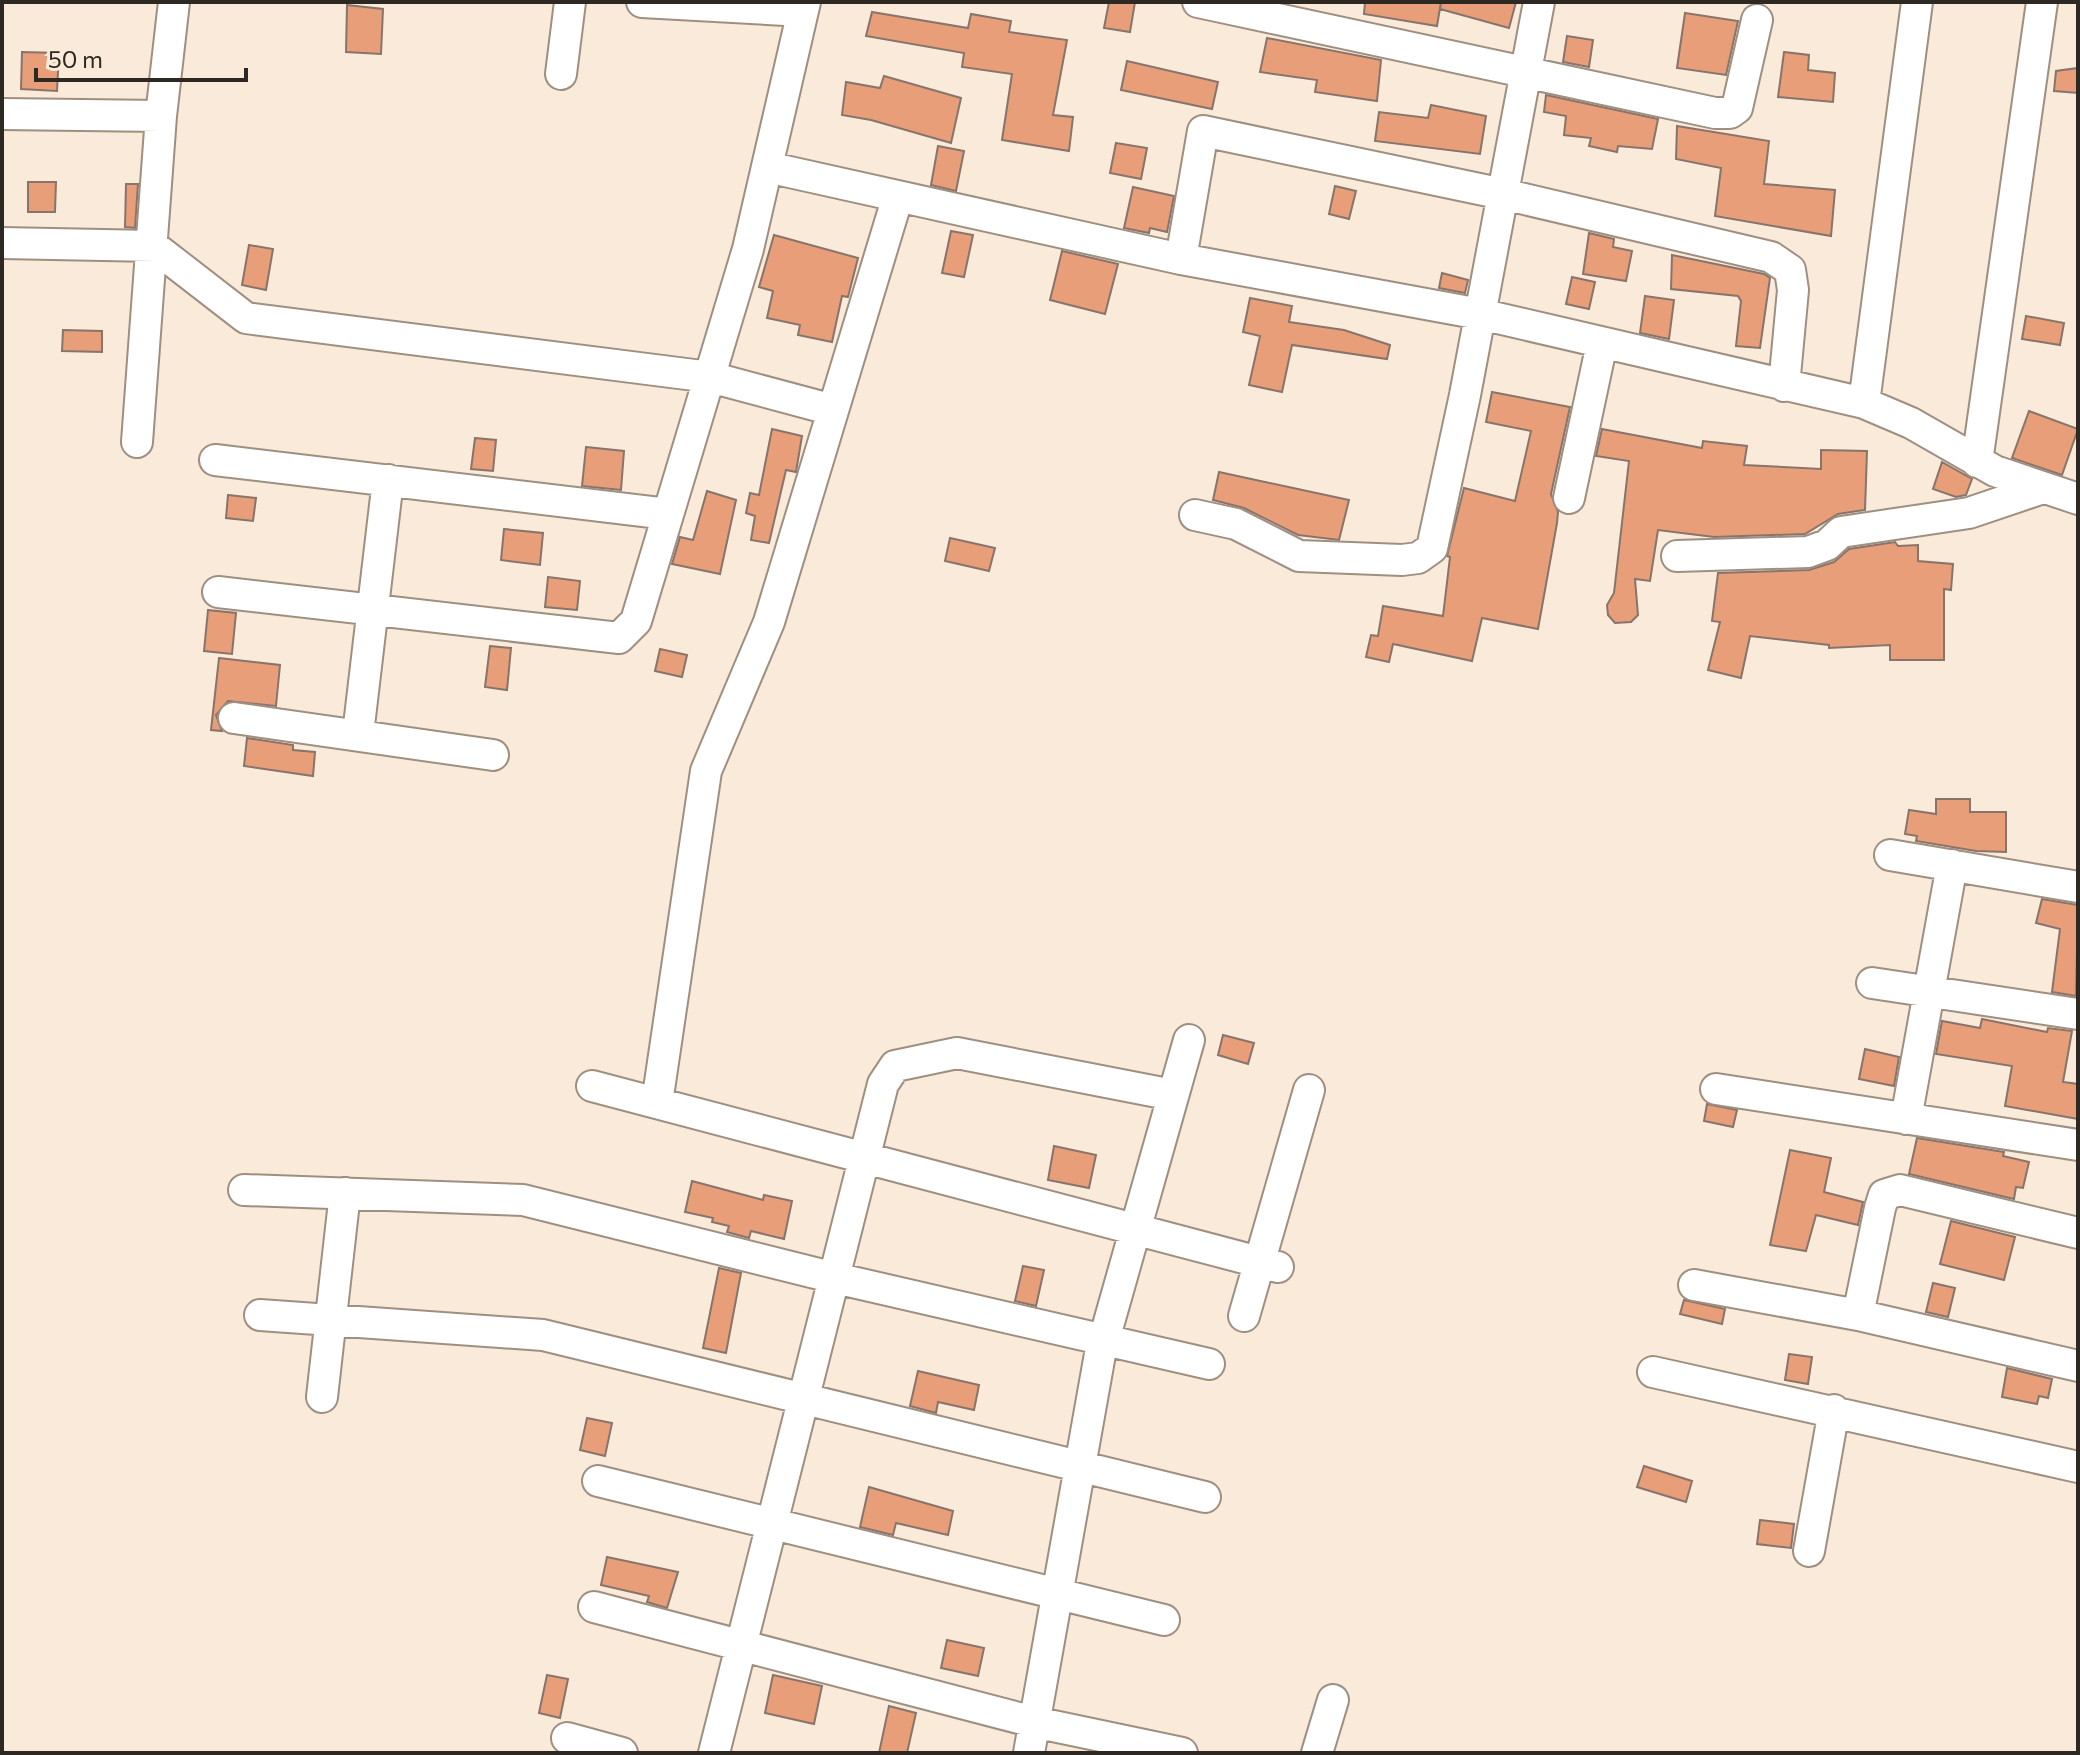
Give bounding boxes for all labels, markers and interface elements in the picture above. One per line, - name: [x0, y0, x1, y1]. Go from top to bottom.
- scale bar: [36, 32, 246, 82]
- text: 50 m: [48, 44, 103, 73]

